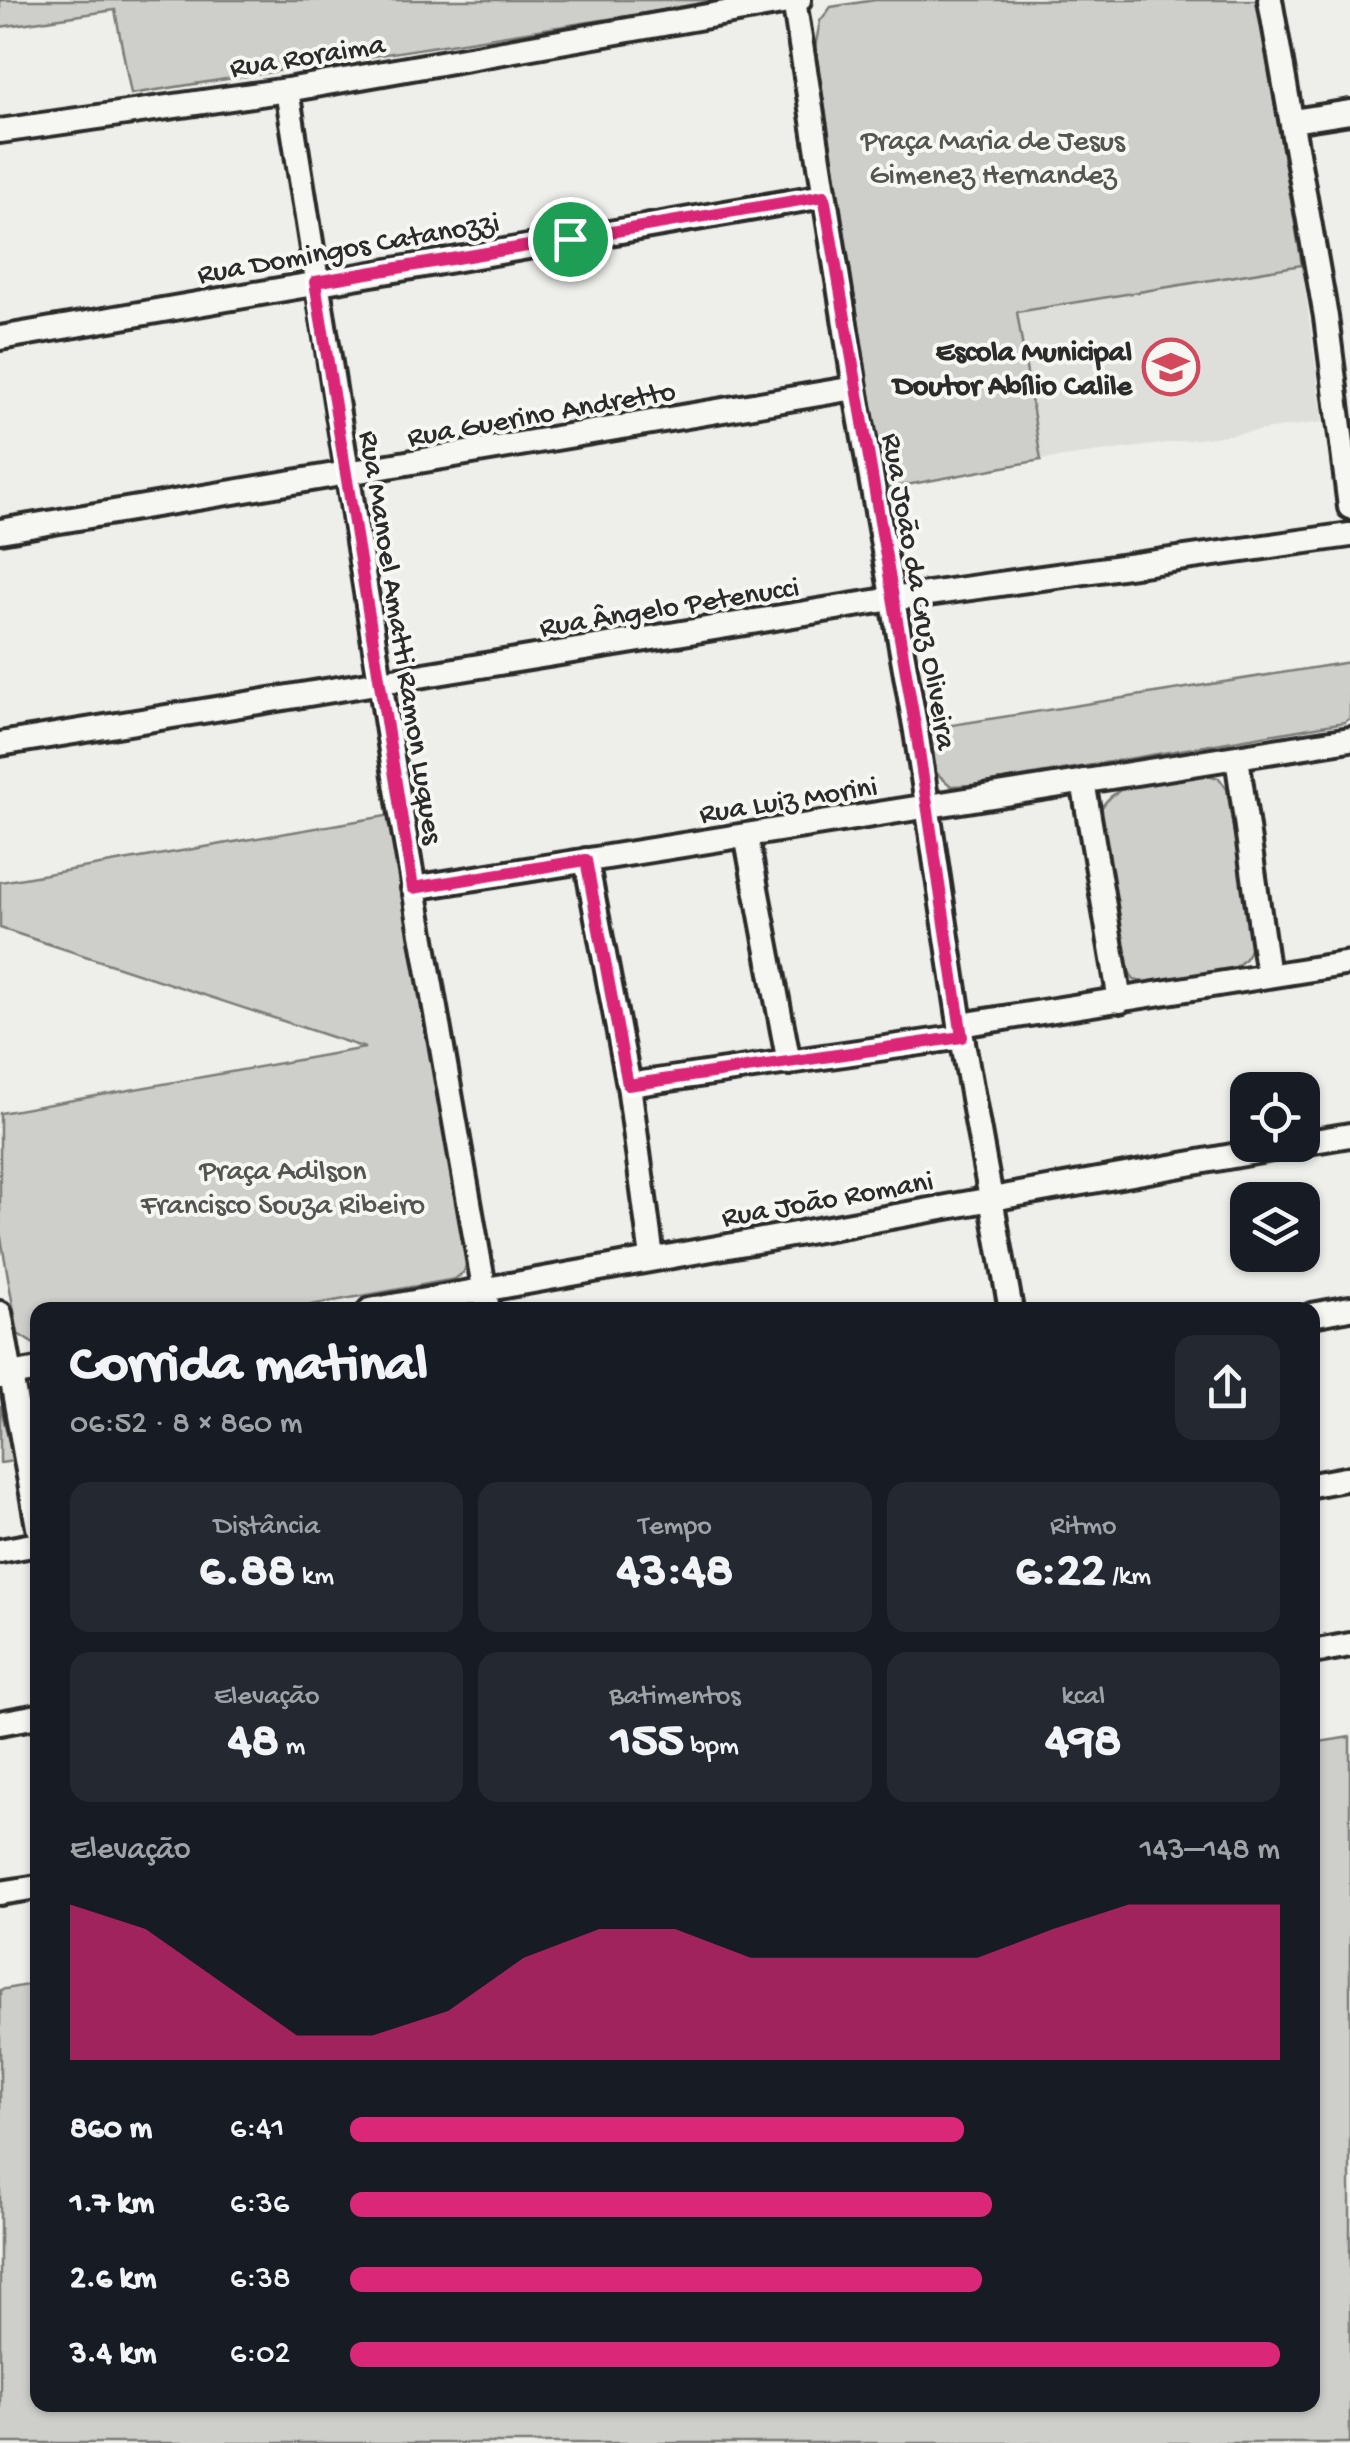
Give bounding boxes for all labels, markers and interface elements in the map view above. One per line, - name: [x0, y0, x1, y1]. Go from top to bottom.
- street label: Rua Roraima: [228, 29, 389, 88]
- park label: Praça Maria de Jesus Gimenez Hernandez: [860, 126, 1126, 195]
- pin: [528, 197, 613, 282]
- street label: Rua Domingos Catanozzi: [195, 207, 503, 294]
- icon: arrive: [543, 212, 598, 267]
- place label: Escola Municipal Doutor Abílio Calile: [890, 337, 1134, 406]
- school or university icon: Escola Municipal Doutor Abílio Calile: [1141, 337, 1201, 397]
- street label: Rua Guerino Andretto: [405, 376, 679, 457]
- street label: Rua Manoel Amatti Ramon Luques: [349, 429, 449, 848]
- street label: Rua João da Cruz Oliveira: [871, 431, 962, 754]
- street label: Rua Ângelo Petenucci: [537, 571, 802, 647]
- street label: Rua Luiz Morini: [697, 771, 880, 834]
- map controls: [1230, 1072, 1320, 1272]
- button: locate: [1230, 1072, 1320, 1162]
- park label: Praça Adilson Francisco Souza Ribeiro: [140, 1156, 425, 1225]
- street label: Rua João Romani: [719, 1166, 936, 1237]
- button: layers: [1230, 1182, 1320, 1272]
- button: share: [1175, 1335, 1280, 1440]
- text: Corrida matinal: [70, 1336, 428, 1400]
- text: 06:52 · 8 × 860 m: [70, 1406, 303, 1444]
- text: Distância: [214, 1511, 320, 1544]
- text: Tempo: [638, 1511, 712, 1544]
- text: Ritmo: [1050, 1511, 1117, 1544]
- text: 6.88: [199, 1544, 295, 1603]
- text: 43:48: [617, 1544, 733, 1603]
- text: 6:22: [1015, 1544, 1106, 1603]
- text: km: [295, 1561, 334, 1594]
- text: /km: [1106, 1561, 1151, 1594]
- text: Elevação: [214, 1681, 319, 1714]
- text: Batimentos: [609, 1681, 741, 1714]
- text: kcal: [1061, 1681, 1105, 1714]
- text: 48: [228, 1714, 279, 1773]
- text: 155: [611, 1714, 684, 1773]
- text: 498: [1045, 1714, 1121, 1773]
- text: m: [279, 1731, 305, 1764]
- text: bpm: [684, 1731, 739, 1764]
- text: Elevação: [70, 1832, 191, 1870]
- text: 143–148 m: [1140, 1832, 1280, 1870]
- text: 860 m: [70, 2111, 152, 2149]
- text: 6:41: [230, 2111, 284, 2149]
- text: 1.7 km: [70, 2186, 154, 2224]
- text: 6:36: [230, 2186, 289, 2224]
- text: 2.6 km: [70, 2261, 157, 2299]
- text: 6:38: [230, 2261, 290, 2299]
- text: 3.4 km: [70, 2336, 156, 2374]
- text: 6:02: [230, 2336, 290, 2374]

